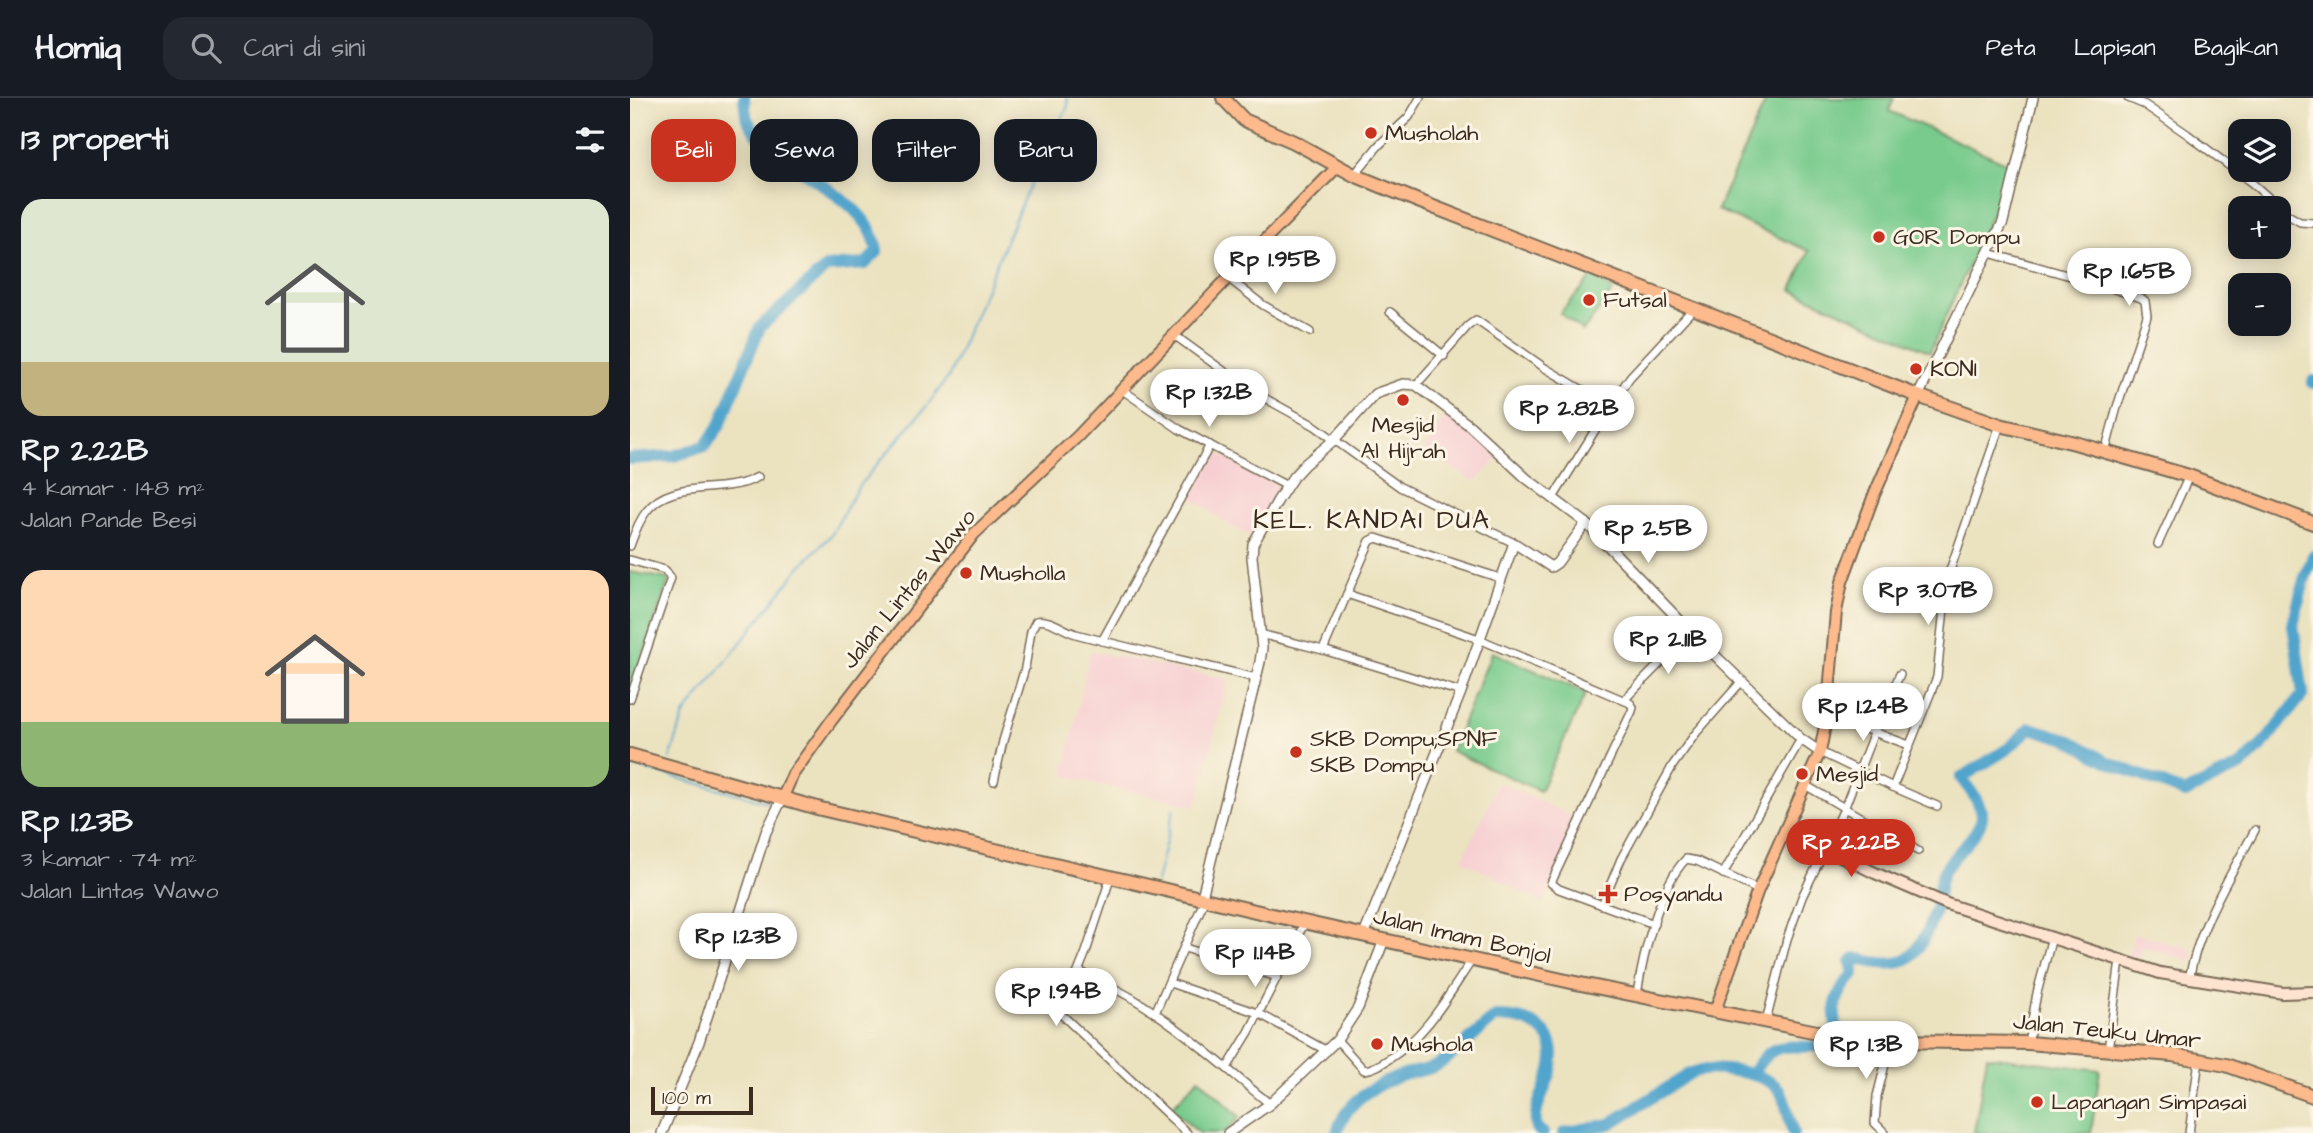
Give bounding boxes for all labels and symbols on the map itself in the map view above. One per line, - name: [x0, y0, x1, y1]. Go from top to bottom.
- place label: Musholah: [1385, 117, 1479, 149]
- marker: Musholah: [1363, 125, 1379, 141]
- place label: GOR Dompu: [1893, 221, 2020, 253]
- marker: GOR Dompu: [1871, 229, 1887, 245]
- pin: Rp 1.95B: [1203, 236, 1347, 296]
- pin: Rp 1.65B: [2057, 248, 2201, 308]
- place label: Futsal: [1603, 284, 1667, 316]
- marker: Futsal: [1581, 292, 1597, 308]
- place label: KONI: [1930, 353, 1977, 385]
- marker: KONI: [1908, 361, 1924, 377]
- pin: Rp 1.32B: [1137, 370, 1281, 429]
- pin: Rp 2.82B: [1497, 386, 1641, 445]
- marker: Mesjid Al Hijrah: [1395, 392, 1411, 408]
- place label: Mesjid Al Hijrah: [1361, 409, 1446, 467]
- street label: Jalan Lintas Wawo: [834, 502, 984, 676]
- district label: KEL. KANDAI DUA: [1253, 502, 1491, 538]
- pin: Rp 2.5B: [1583, 505, 1713, 565]
- place label: Musholla: [980, 557, 1066, 589]
- marker: Musholla: [958, 565, 974, 581]
- pin: Rp 3.07B: [1856, 568, 2000, 627]
- pin: Rp 2.11B: [1596, 616, 1740, 676]
- pin: Rp 1.24B: [1791, 684, 1935, 743]
- place label: SKB Dompu;SPNF SKB Dompu: [1310, 723, 1497, 781]
- marker: SKB Dompu;SPNF SKB Dompu: [1288, 744, 1304, 760]
- place label: Mesjid: [1816, 758, 1879, 790]
- marker: Mesjid: [1794, 766, 1810, 782]
- pin: Rp 2.22B: [1779, 820, 1923, 879]
- place label: Posyandu: [1624, 878, 1722, 911]
- marker: Posyandu: [1598, 884, 1618, 904]
- street label: Jalan Imam Bonjol: [1370, 900, 1554, 972]
- pin: Rp 1.23B: [666, 914, 810, 973]
- pin: Rp 1.14B: [1183, 930, 1327, 989]
- pin: Rp 1.94B: [984, 968, 1128, 1028]
- street label: Jalan Teuku Umar: [2012, 1005, 2203, 1057]
- pin: Rp 1.3B: [1801, 1021, 1931, 1081]
- place label: Mushola: [1391, 1028, 1473, 1060]
- marker: Mushola: [1369, 1036, 1385, 1052]
- scale bar: [651, 1084, 752, 1116]
- place label: Lapangan Simpasai: [2051, 1086, 2247, 1119]
- marker: Lapangan Simpasai: [2029, 1094, 2045, 1110]

